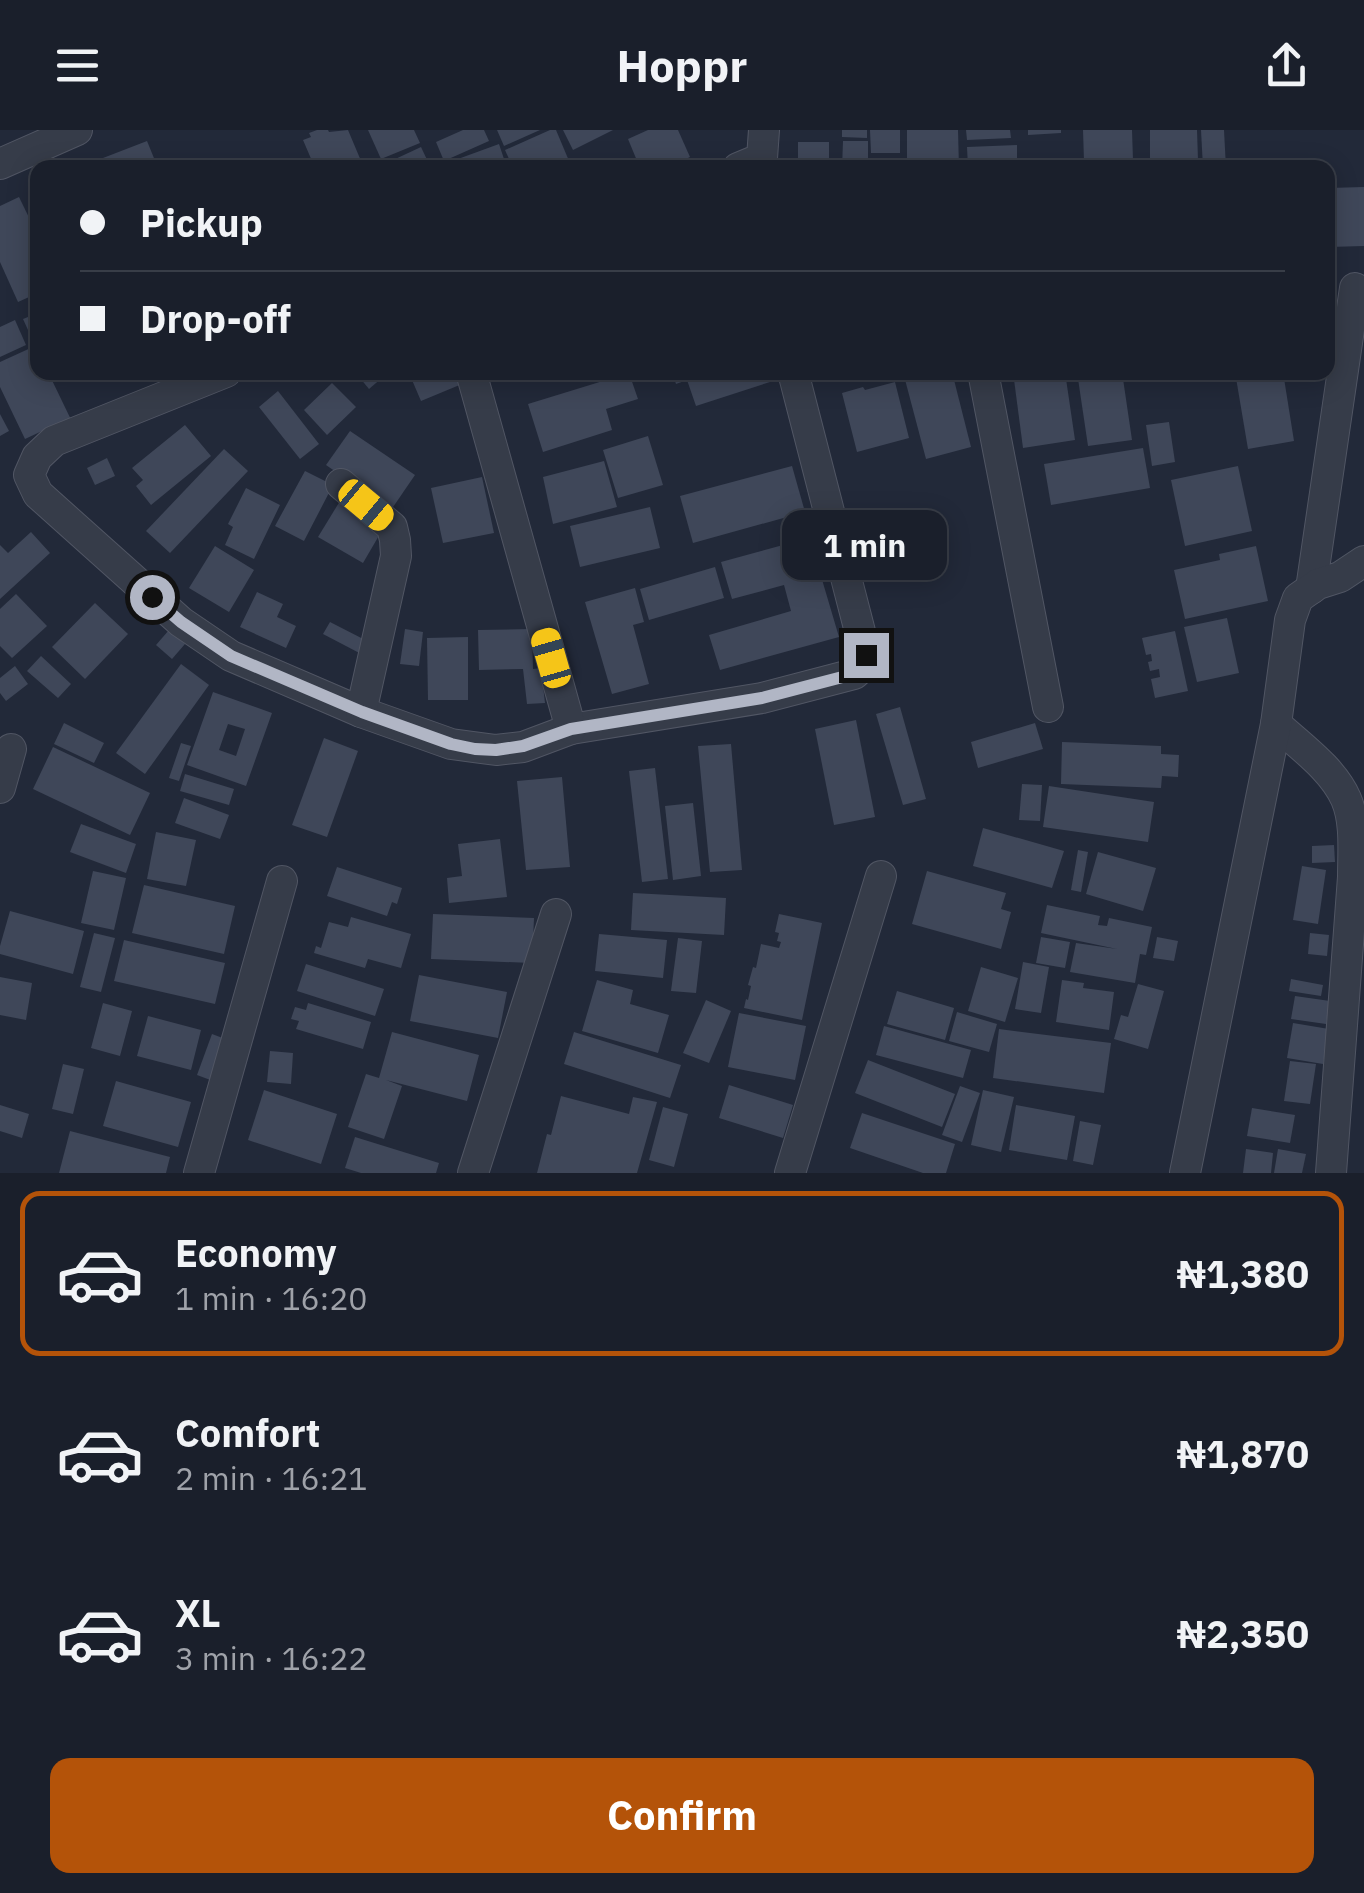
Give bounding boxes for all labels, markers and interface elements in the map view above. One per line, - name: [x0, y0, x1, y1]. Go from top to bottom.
- text: Hoppr: [617, 36, 747, 94]
- icon: menu: [50, 38, 105, 93]
- icon: share: [1259, 38, 1314, 93]
- text: Pickup: [140, 198, 263, 247]
- text: Drop-off: [140, 294, 291, 343]
- car: [333, 474, 399, 536]
- callout: 1 min: [784, 510, 948, 580]
- text: 1 min: [823, 524, 906, 566]
- route start: [130, 575, 175, 620]
- car: [528, 625, 574, 691]
- route end: [844, 633, 889, 678]
- text: Economy: [175, 1228, 337, 1277]
- icon: car: [55, 1229, 145, 1319]
- text: ₦1,380: [1177, 1249, 1309, 1298]
- text: 1 min · 16:20: [175, 1277, 368, 1319]
- text: Comfort: [175, 1408, 320, 1457]
- icon: car: [55, 1409, 145, 1499]
- text: ₦1,870: [1177, 1429, 1309, 1478]
- text: 2 min · 16:21: [175, 1457, 368, 1499]
- text: XL: [175, 1588, 221, 1637]
- icon: car: [55, 1589, 145, 1679]
- text: ₦2,350: [1177, 1609, 1309, 1658]
- text: 3 min · 16:22: [175, 1637, 368, 1679]
- button: Confirm: [50, 1758, 1314, 1873]

